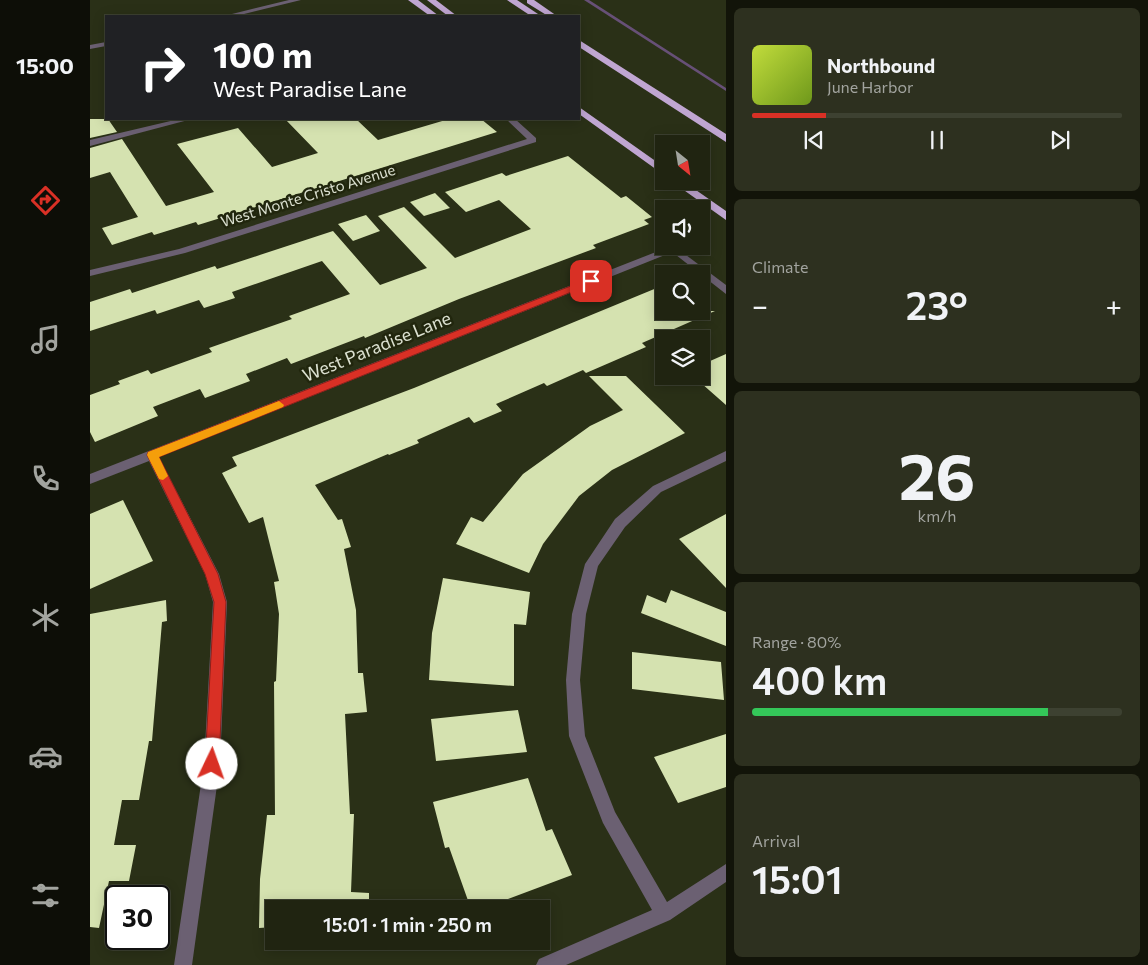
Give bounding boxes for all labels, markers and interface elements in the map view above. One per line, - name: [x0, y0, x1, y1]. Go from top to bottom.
- text: 100 m: [213, 32, 313, 75]
- icon: right: [130, 35, 195, 100]
- text: 15:00: [16, 52, 74, 79]
- text: Northbound: [827, 54, 935, 77]
- text: West Paradise Lane: [213, 75, 407, 102]
- text: June Harbor: [827, 77, 913, 96]
- icon: previous: [800, 126, 828, 154]
- icon: pause: [923, 126, 951, 154]
- icon: next: [1046, 126, 1074, 154]
- north arrow: [655, 135, 710, 190]
- map controls: [655, 135, 710, 385]
- street label: West Monte Cristo Avenue: [218, 160, 397, 230]
- icon: directions: [28, 183, 63, 218]
- button: sound: [655, 200, 710, 255]
- text: Climate: [752, 257, 808, 276]
- pin: [570, 260, 612, 302]
- button: search: [655, 265, 710, 320]
- icon: arrive: [577, 267, 605, 295]
- text: 23°: [906, 281, 968, 328]
- text: −: [752, 288, 768, 322]
- text: +: [1106, 288, 1122, 322]
- street label: West Paradise Lane: [299, 306, 454, 386]
- icon: music: [28, 322, 63, 357]
- button: layers: [655, 330, 710, 385]
- text: 26: [899, 434, 975, 513]
- icon: phone: [28, 461, 63, 496]
- text: km/h: [918, 506, 956, 525]
- icon: climate: [28, 600, 63, 635]
- text: Range · 80%: [752, 632, 841, 651]
- text: 400 km: [752, 656, 887, 703]
- position arrow: [185, 737, 237, 789]
- icon: car: [28, 739, 63, 774]
- text: Arrival: [752, 831, 800, 850]
- text: 15:01: [752, 855, 843, 902]
- icon: filters: [28, 878, 63, 913]
- speed limit sign: 30: [105, 885, 170, 950]
- text: 15:01 · 1 min · 250 m: [323, 913, 492, 936]

